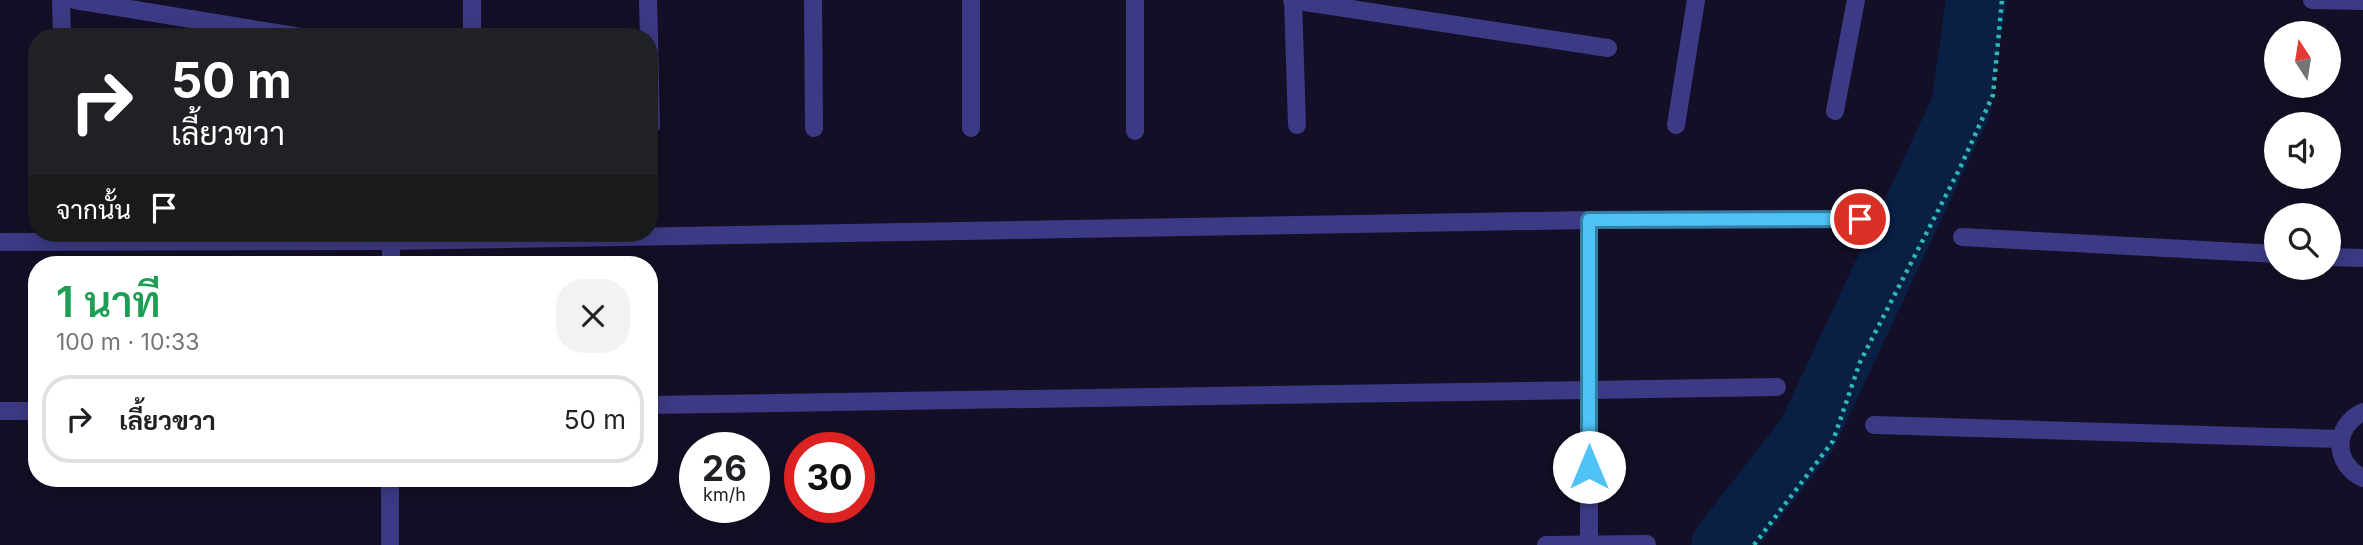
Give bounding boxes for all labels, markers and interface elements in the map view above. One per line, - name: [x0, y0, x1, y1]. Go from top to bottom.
- north arrow: [2264, 21, 2342, 98]
- map controls: [2264, 21, 2341, 280]
- text: 50 m: [171, 51, 292, 110]
- icon: right: [56, 56, 147, 147]
- button: sound: [2264, 112, 2341, 189]
- text: เลี้ยวขวา: [171, 114, 285, 153]
- icon: arrive: [145, 189, 183, 227]
- pin: [1830, 189, 1890, 249]
- text: จากนั้น: [56, 194, 131, 225]
- icon: arrive: [1841, 200, 1879, 238]
- button: search: [2264, 203, 2341, 280]
- text: 1 นาที: [56, 276, 161, 327]
- button: close: [556, 279, 630, 353]
- text: 100 m · 10:33: [56, 328, 199, 356]
- icon: right: [60, 400, 98, 438]
- text: 50 m: [564, 404, 626, 435]
- text: เลี้ยวขวา: [119, 405, 216, 436]
- position arrow: [1552, 430, 1626, 504]
- speed limit sign: 30: [784, 432, 875, 523]
- text: 26: [702, 447, 747, 489]
- text: km/h: [703, 484, 746, 505]

